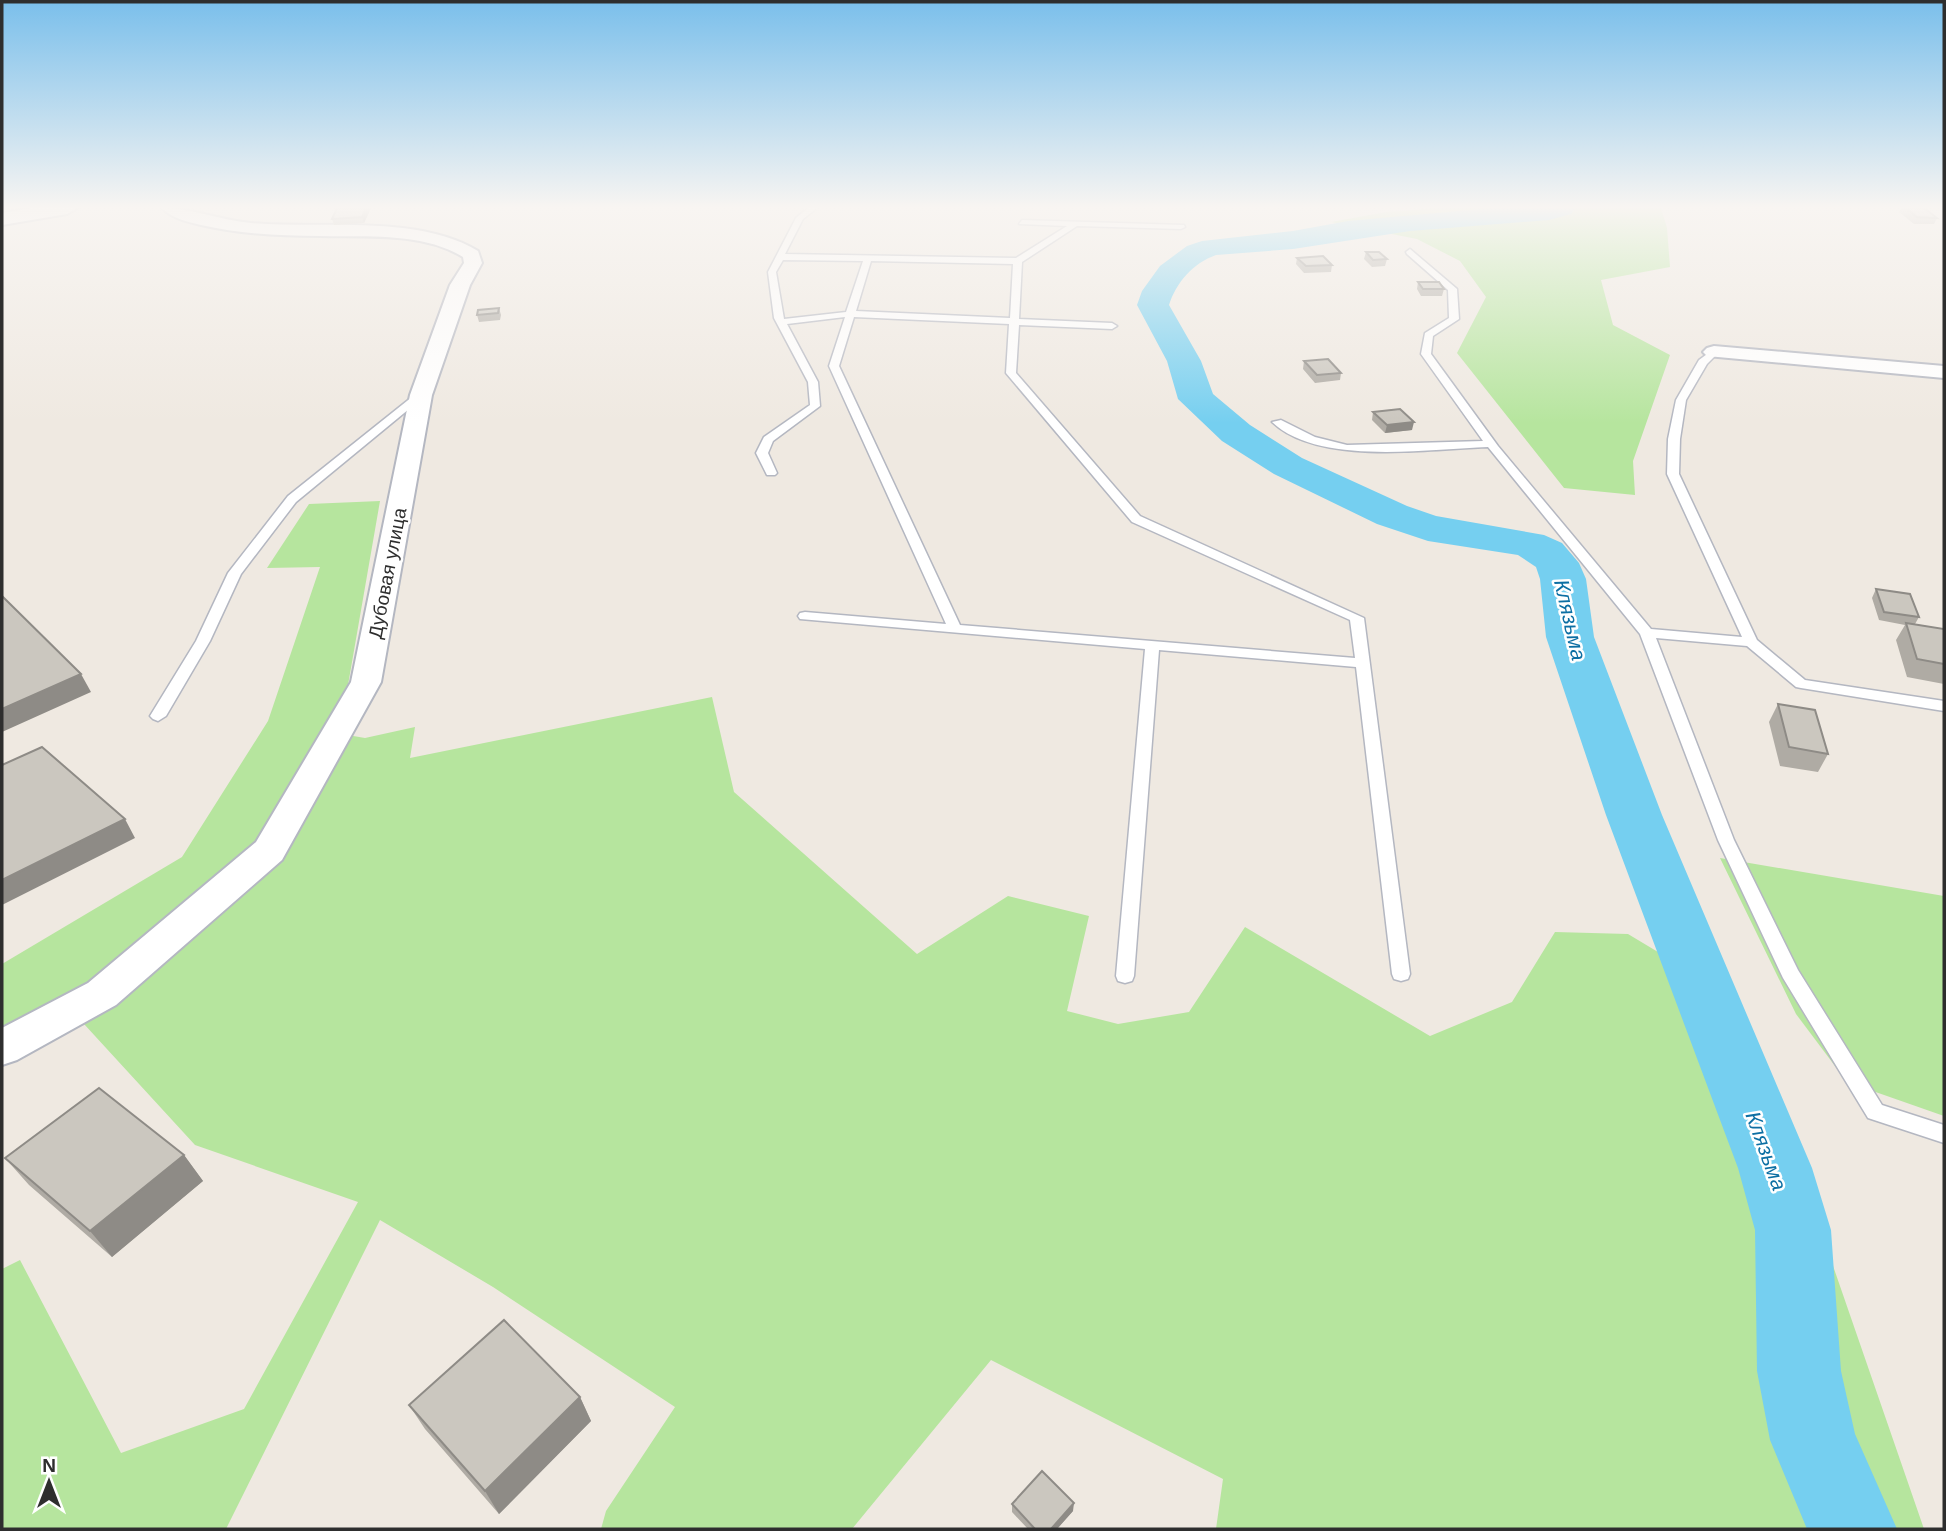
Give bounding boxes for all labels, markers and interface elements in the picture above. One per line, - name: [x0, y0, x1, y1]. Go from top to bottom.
- street label: Дубовая улица: [365, 506, 411, 640]
- water label: Клязьма: [1550, 577, 1591, 663]
- water label: Клязьма: [1742, 1108, 1791, 1193]
- north arrow: [14, 1447, 84, 1517]
- text: N: [42, 1455, 56, 1476]

